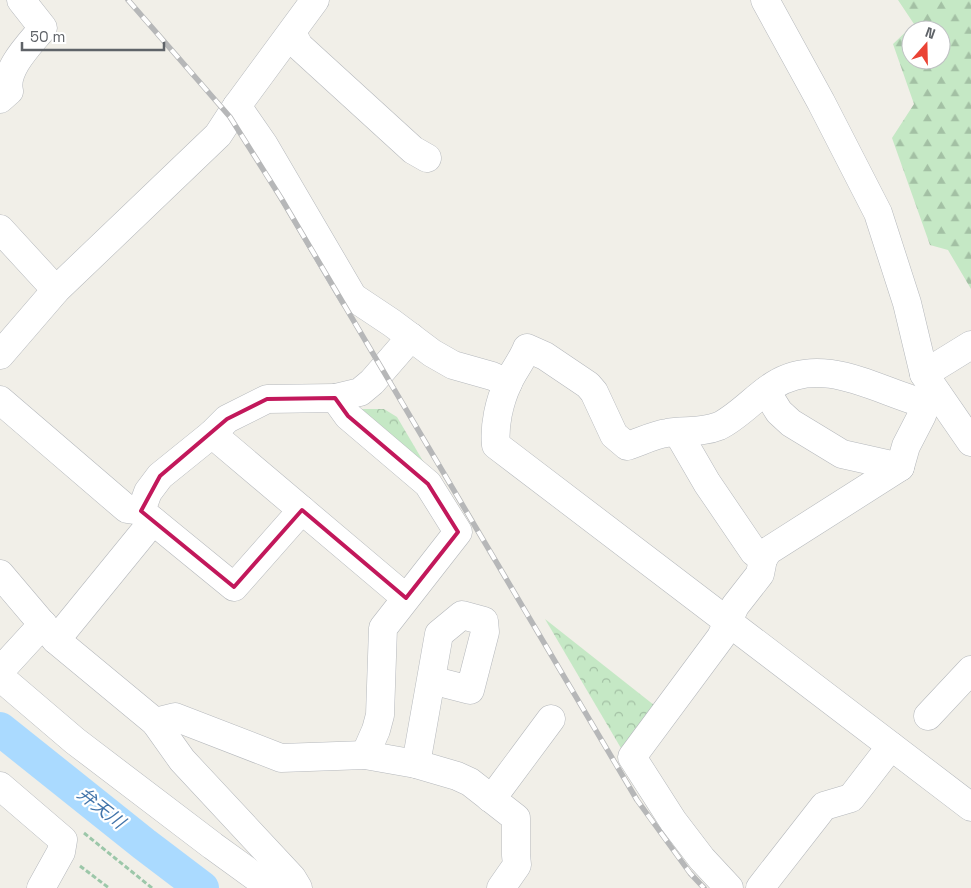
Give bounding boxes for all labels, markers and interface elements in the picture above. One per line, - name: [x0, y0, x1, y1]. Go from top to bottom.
- scale bar: [22, 20, 165, 52]
- north arrow: [901, 20, 951, 70]
- text: N: [923, 23, 938, 43]
- text: 50 m: [30, 27, 65, 46]
- water label: 弁天川: [73, 782, 131, 835]

